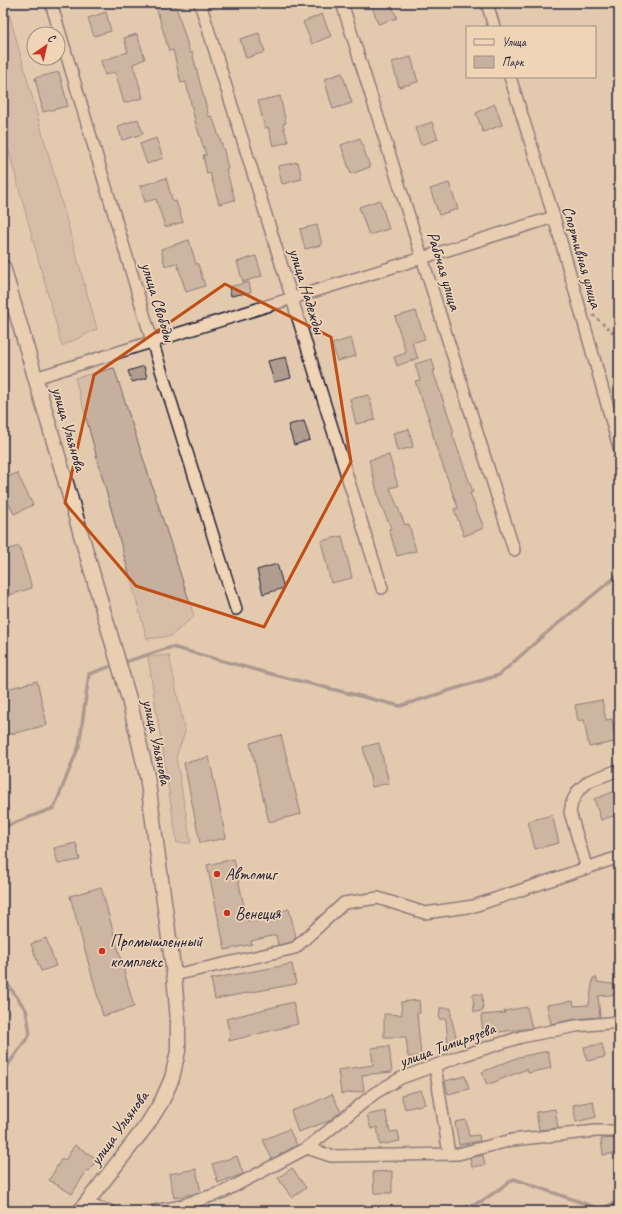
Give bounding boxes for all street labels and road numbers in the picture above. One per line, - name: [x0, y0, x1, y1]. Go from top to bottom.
- street label: Спортивная улица: [557, 204, 607, 312]
- street label: Рабочая улица: [422, 229, 466, 314]
- street label: улица Надежды: [284, 245, 331, 338]
- street label: улица Свободы: [136, 259, 181, 346]
- street label: улица Ульянова: [47, 383, 92, 476]
- street label: улица Ульянова: [137, 696, 177, 789]
- street label: улица Тимирязева: [395, 1018, 499, 1073]
- street label: улица Ульянова: [84, 1085, 154, 1170]

